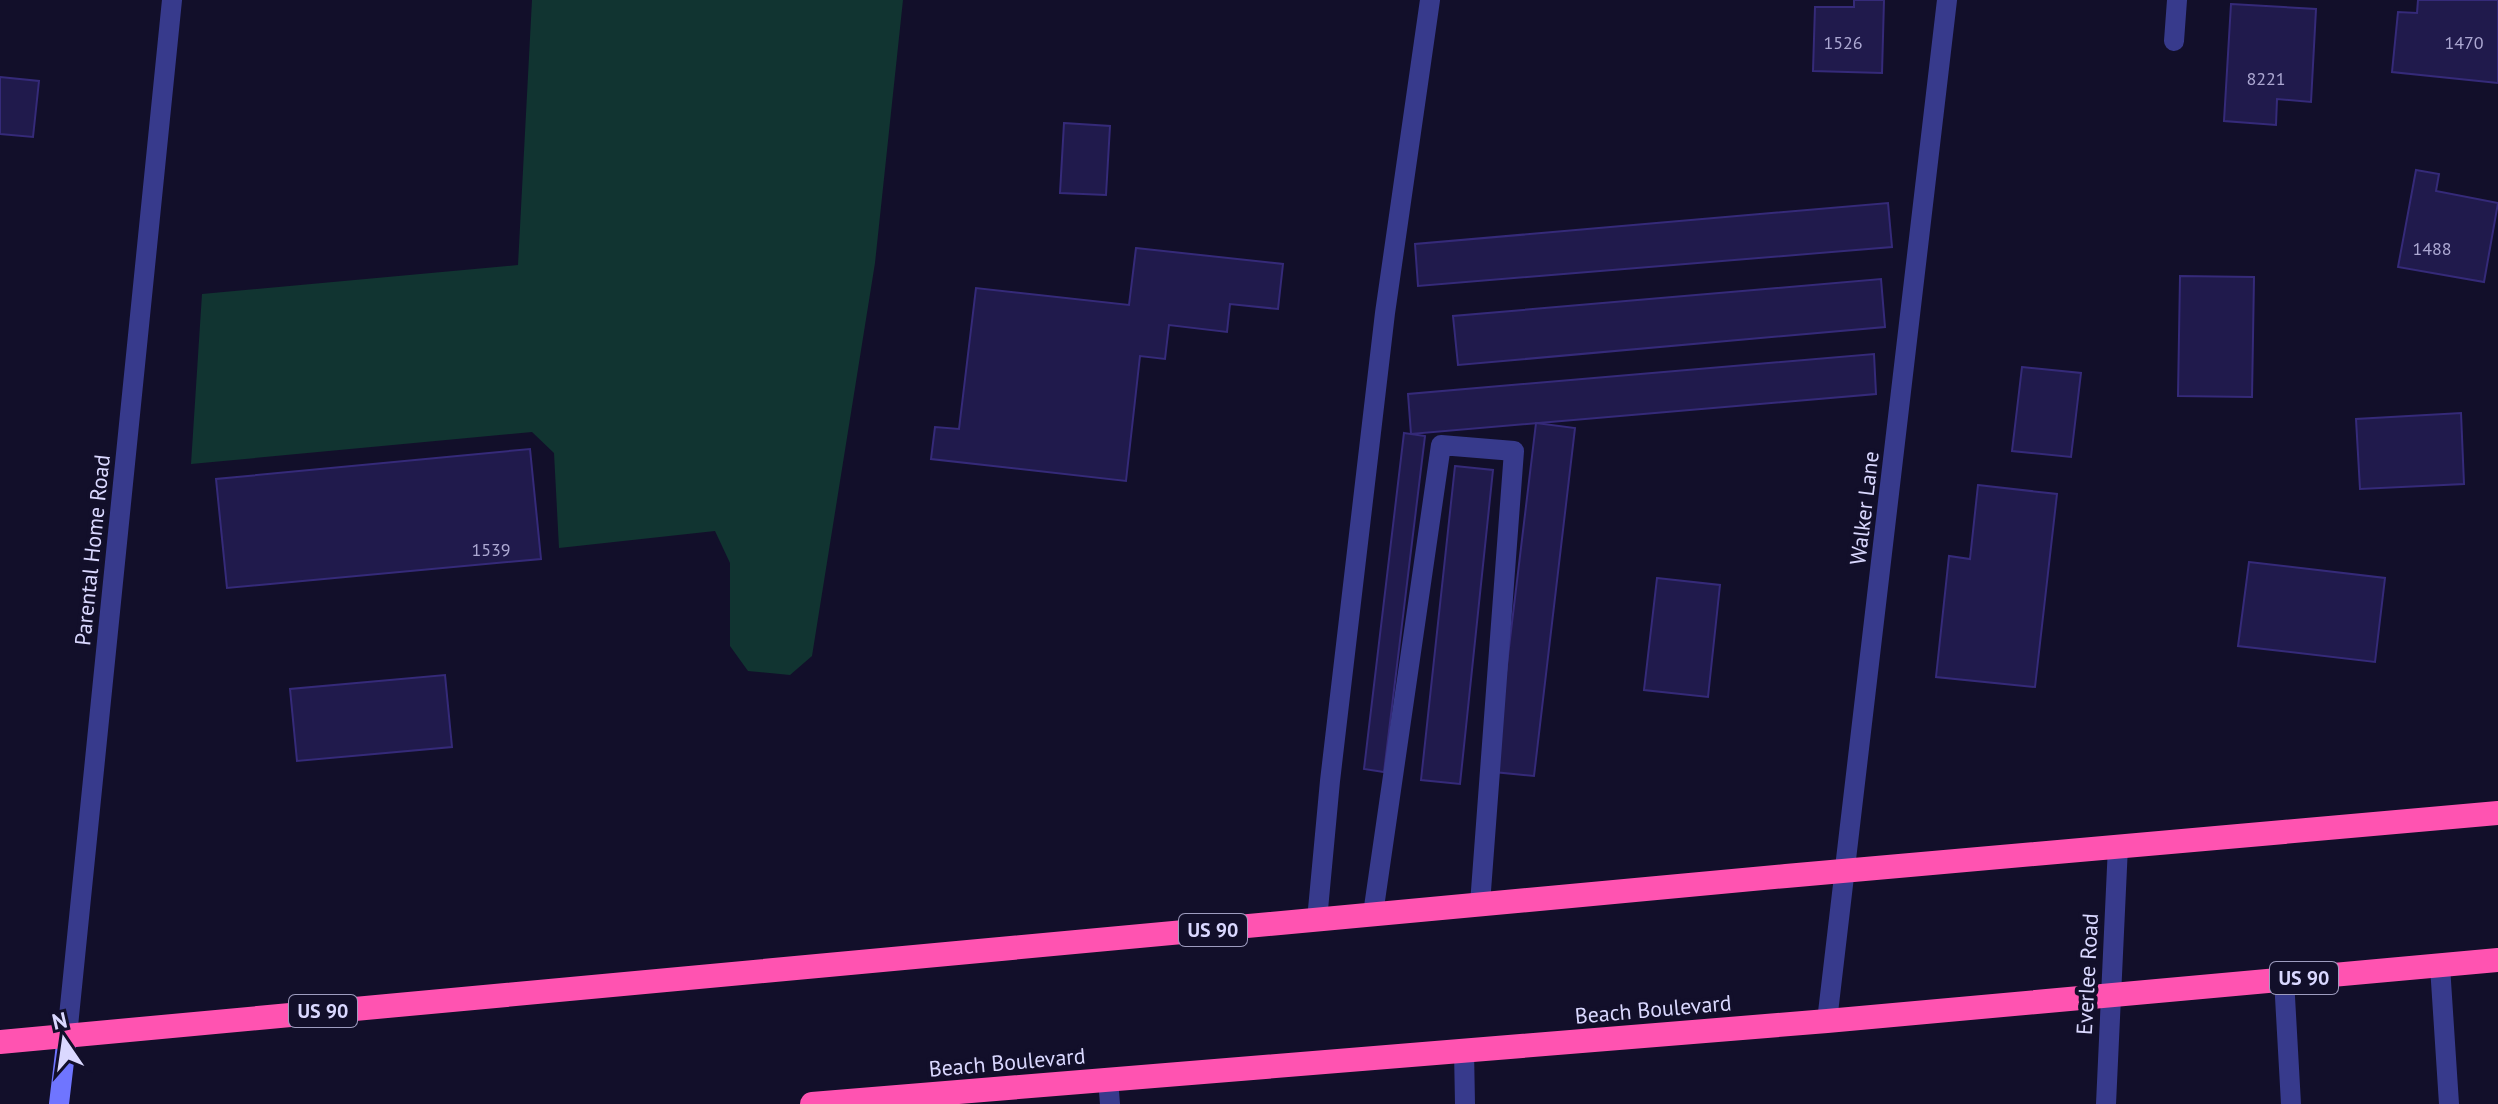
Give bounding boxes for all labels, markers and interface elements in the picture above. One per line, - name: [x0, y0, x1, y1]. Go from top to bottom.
- house number: 1526: [1823, 31, 1863, 54]
- house number: 1470: [2444, 31, 2484, 54]
- house number: 8221: [2246, 67, 2286, 90]
- house number: 1488: [2412, 237, 2452, 260]
- street label: Walker Lane: [1843, 449, 1885, 567]
- street label: Parental Home Road: [68, 453, 116, 647]
- house number: 1539: [471, 538, 511, 561]
- street label: Everlee Road: [2070, 912, 2104, 1036]
- road number: US 90: [1179, 914, 1247, 946]
- road number: US 90: [2270, 962, 2338, 994]
- street label: Beach Boulevard: [1573, 988, 1733, 1030]
- road number: US 90: [289, 995, 357, 1027]
- north arrow: [24, 1000, 104, 1080]
- text: N: [49, 1005, 70, 1036]
- street label: Beach Boulevard: [927, 1041, 1087, 1083]

